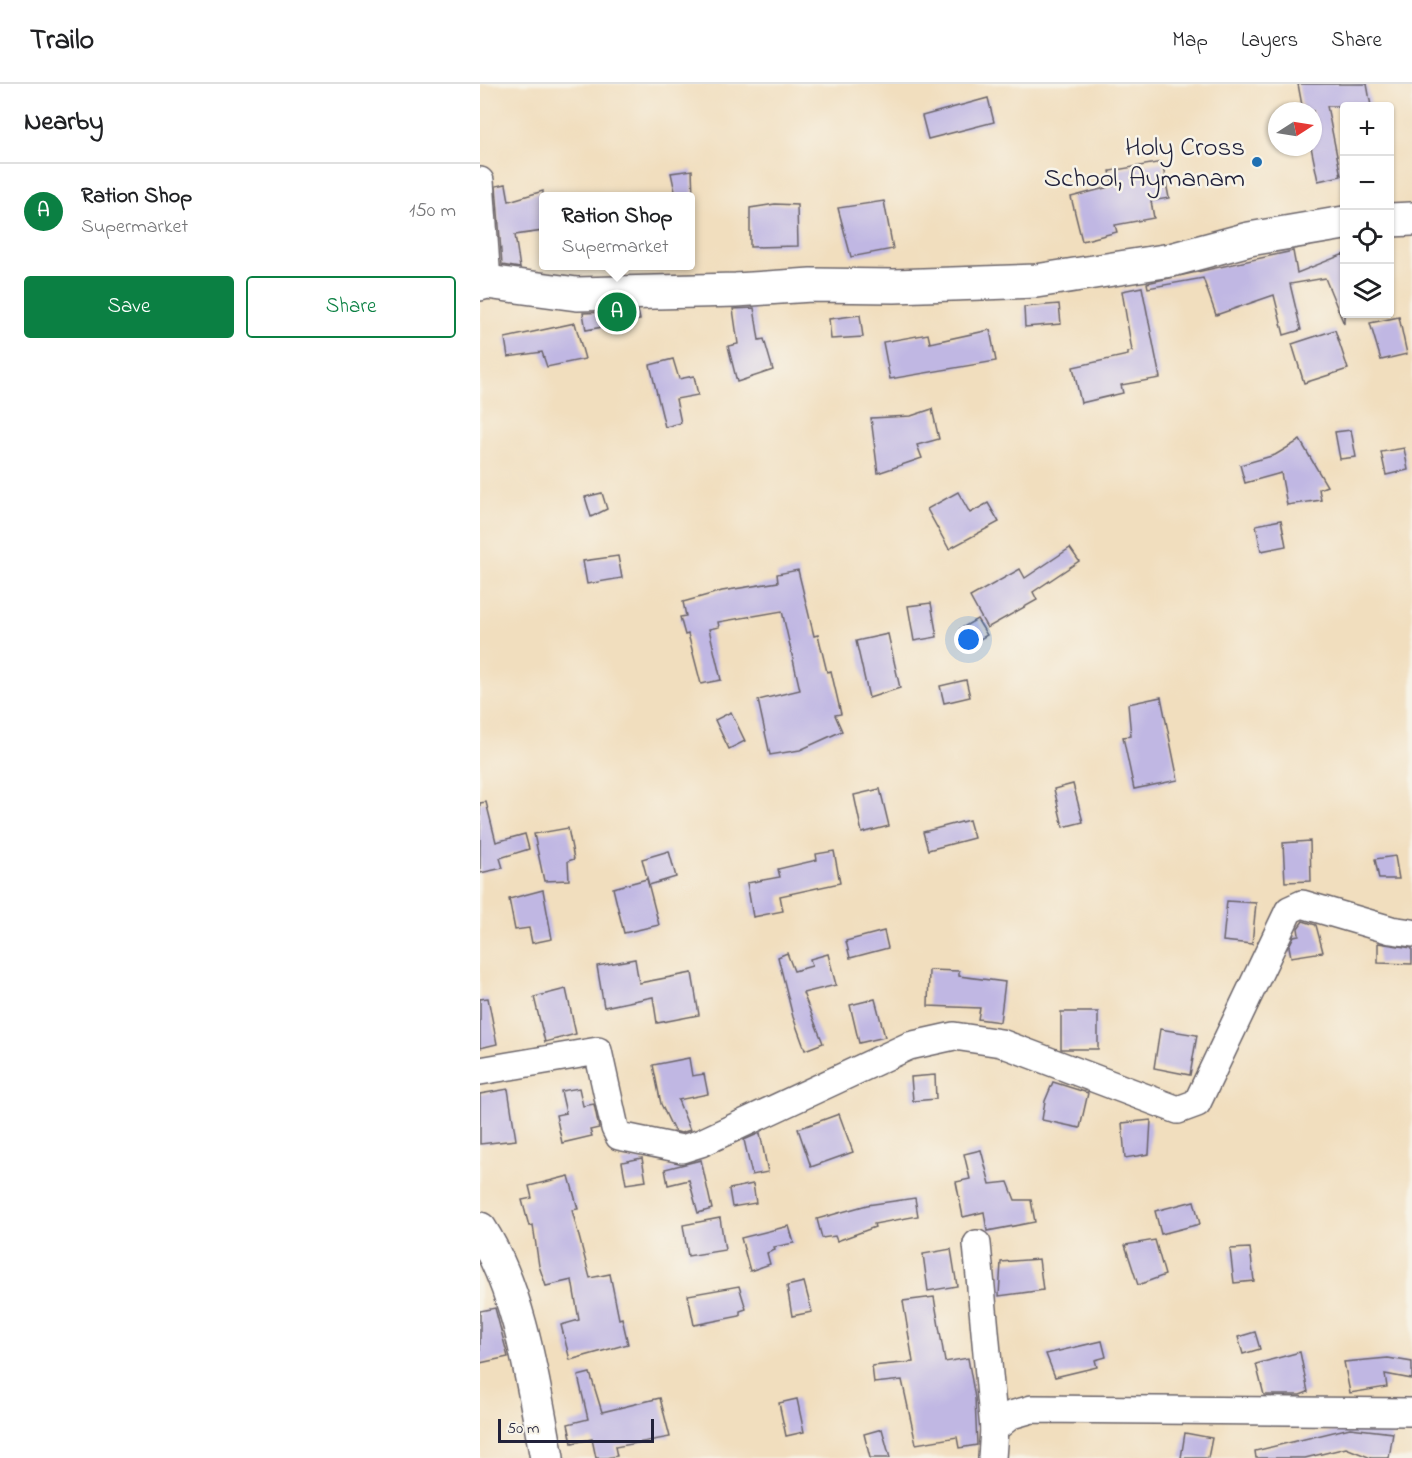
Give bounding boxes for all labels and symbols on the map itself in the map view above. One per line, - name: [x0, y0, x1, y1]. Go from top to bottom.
- north arrow: [1268, 102, 1322, 156]
- place label: Holy Cross School, Aymanam: [1044, 129, 1245, 199]
- marker: Holy Cross School, Aymanam: [1250, 155, 1264, 169]
- pin: A: [598, 290, 636, 334]
- your location: [954, 625, 983, 654]
- scale bar: [498, 1416, 654, 1444]

